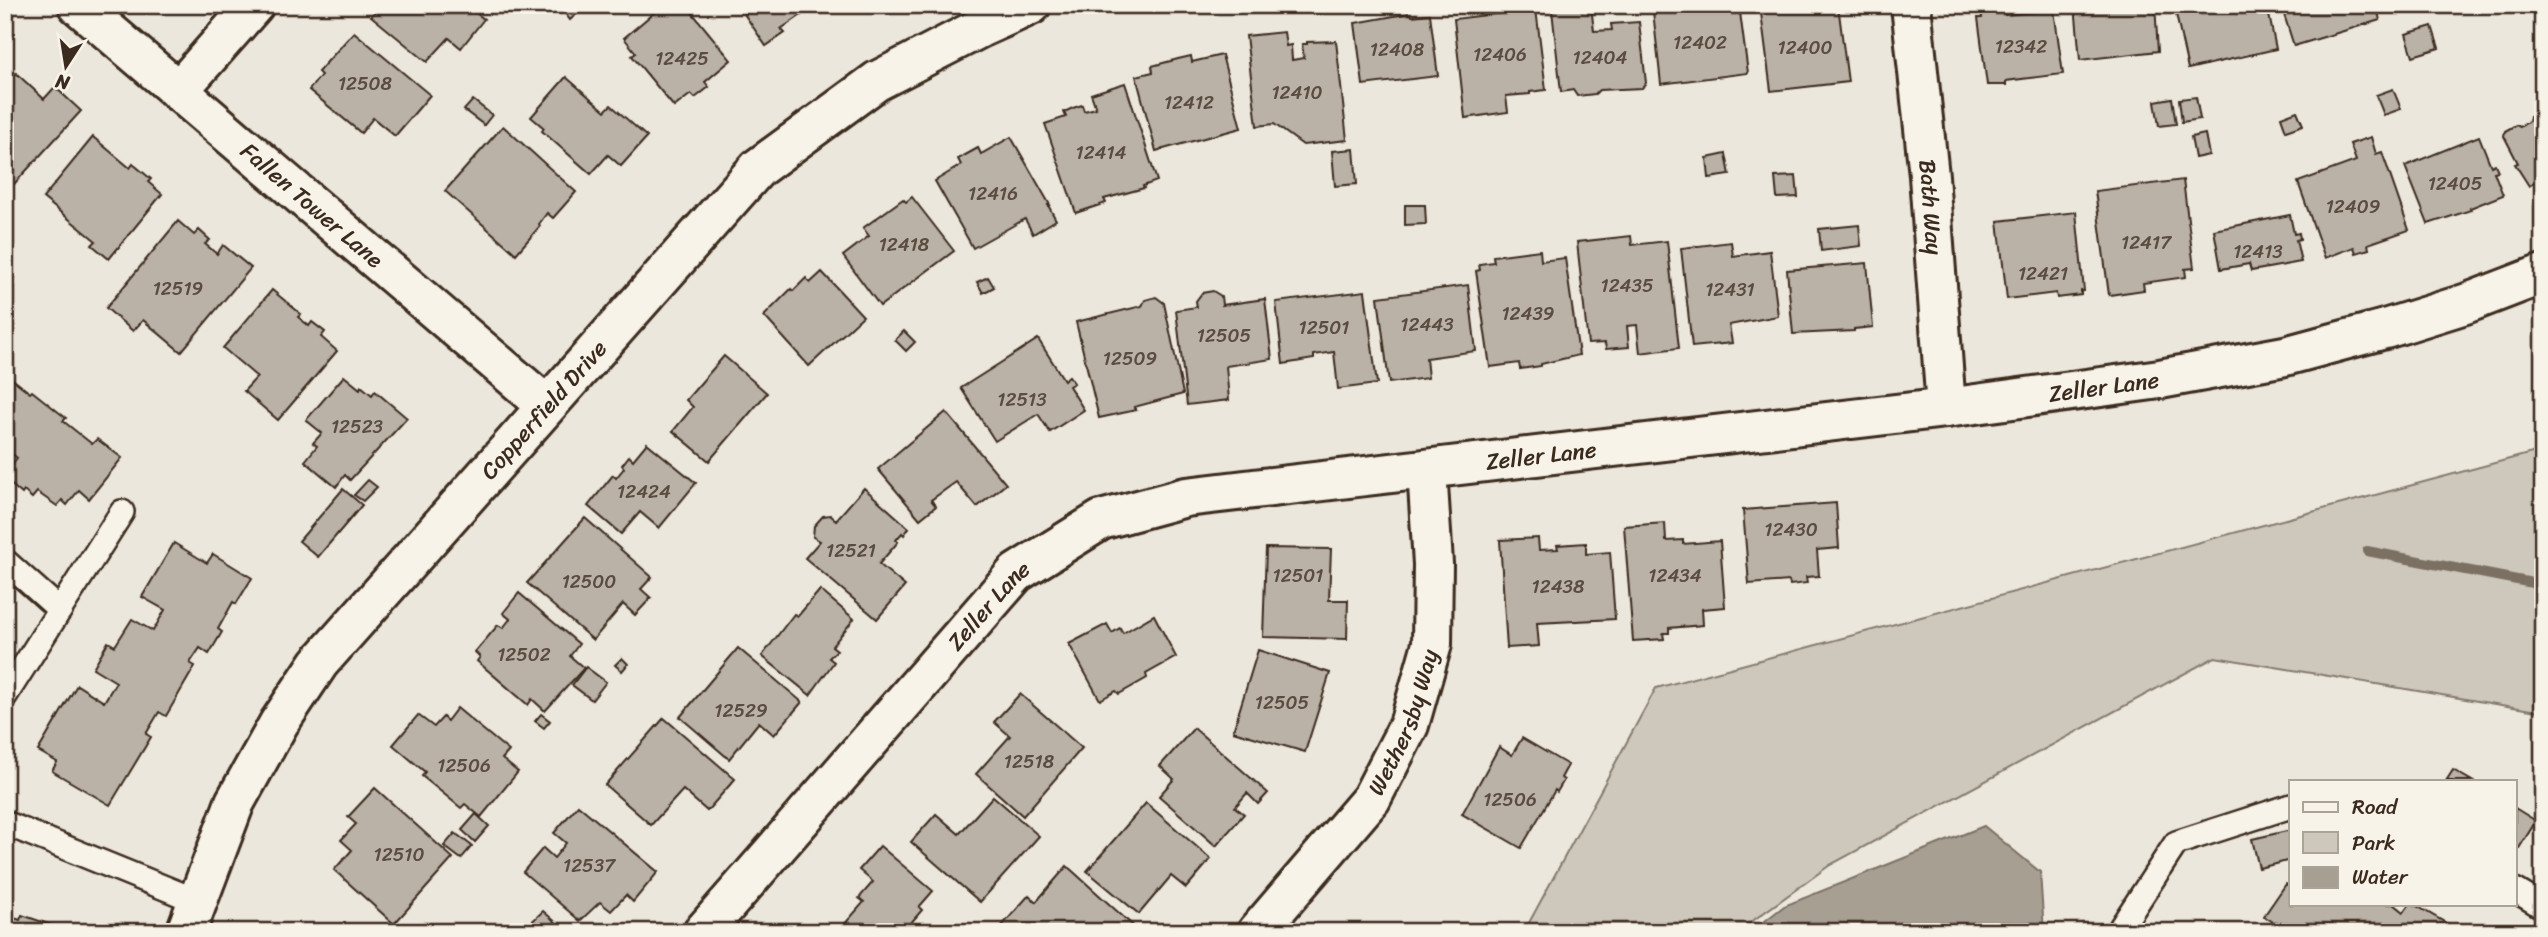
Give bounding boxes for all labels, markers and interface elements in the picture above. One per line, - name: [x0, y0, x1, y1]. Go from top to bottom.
- house number: 12402: [1673, 26, 1727, 59]
- house number: 12342: [1995, 30, 2047, 63]
- house number: 12400: [1777, 31, 1833, 64]
- north arrow: [32, 32, 102, 102]
- house number: 12408: [1370, 33, 1425, 66]
- house number: 12406: [1473, 38, 1527, 71]
- house number: 12404: [1573, 41, 1628, 74]
- house number: 12425: [655, 42, 709, 75]
- text: N: [52, 64, 73, 100]
- house number: 12508: [338, 67, 393, 100]
- house number: 12410: [1271, 76, 1323, 109]
- house number: 12412: [1164, 86, 1214, 119]
- street label: Fallen Tower Lane: [231, 132, 393, 279]
- house number: 12414: [1075, 136, 1127, 169]
- street label: Bath Way: [1907, 157, 1955, 256]
- house number: 12405: [2428, 167, 2483, 200]
- house number: 12416: [968, 177, 1018, 210]
- house number: 12409: [2326, 190, 2380, 223]
- house number: 12417: [2121, 226, 2172, 259]
- house number: 12418: [879, 228, 930, 261]
- house number: 12413: [2233, 235, 2283, 268]
- house number: 12421: [2018, 257, 2068, 290]
- house number: 12435: [1600, 269, 1654, 302]
- house number: 12519: [153, 272, 203, 305]
- house number: 12431: [1705, 273, 1755, 306]
- house number: 12439: [1501, 297, 1555, 330]
- house number: 12443: [1400, 308, 1454, 341]
- house number: 12501: [1299, 311, 1349, 344]
- house number: 12505: [1197, 319, 1252, 352]
- street label: Copperfield Drive: [470, 330, 618, 489]
- house number: 12509: [1103, 342, 1157, 375]
- street label: Zeller Lane: [2046, 359, 2162, 414]
- house number: 12513: [997, 383, 1047, 416]
- house number: 12523: [331, 410, 384, 443]
- street label: Zeller Lane: [1483, 429, 1599, 482]
- house number: 12424: [617, 475, 671, 508]
- house number: 12430: [1764, 513, 1818, 546]
- house number: 12521: [826, 534, 876, 567]
- street label: Zeller Lane: [936, 548, 1038, 660]
- house number: 12501: [1273, 559, 1323, 592]
- house number: 12434: [1648, 559, 1702, 592]
- house number: 12500: [562, 565, 616, 598]
- house number: 12438: [1532, 570, 1585, 603]
- house number: 12502: [497, 638, 551, 671]
- street label: Wethersby Way: [1356, 644, 1450, 803]
- house number: 12505: [1255, 686, 1310, 719]
- house number: 12529: [714, 694, 768, 727]
- house number: 12518: [1004, 745, 1055, 778]
- house number: 12506: [437, 749, 491, 782]
- legend: [2289, 780, 2516, 906]
- house number: 12506: [1483, 783, 1537, 816]
- text: Road: [2352, 788, 2399, 826]
- text: Park: [2352, 824, 2395, 862]
- house number: 12510: [374, 838, 424, 871]
- house number: 12537: [563, 849, 616, 882]
- text: Water: [2352, 858, 2409, 896]

